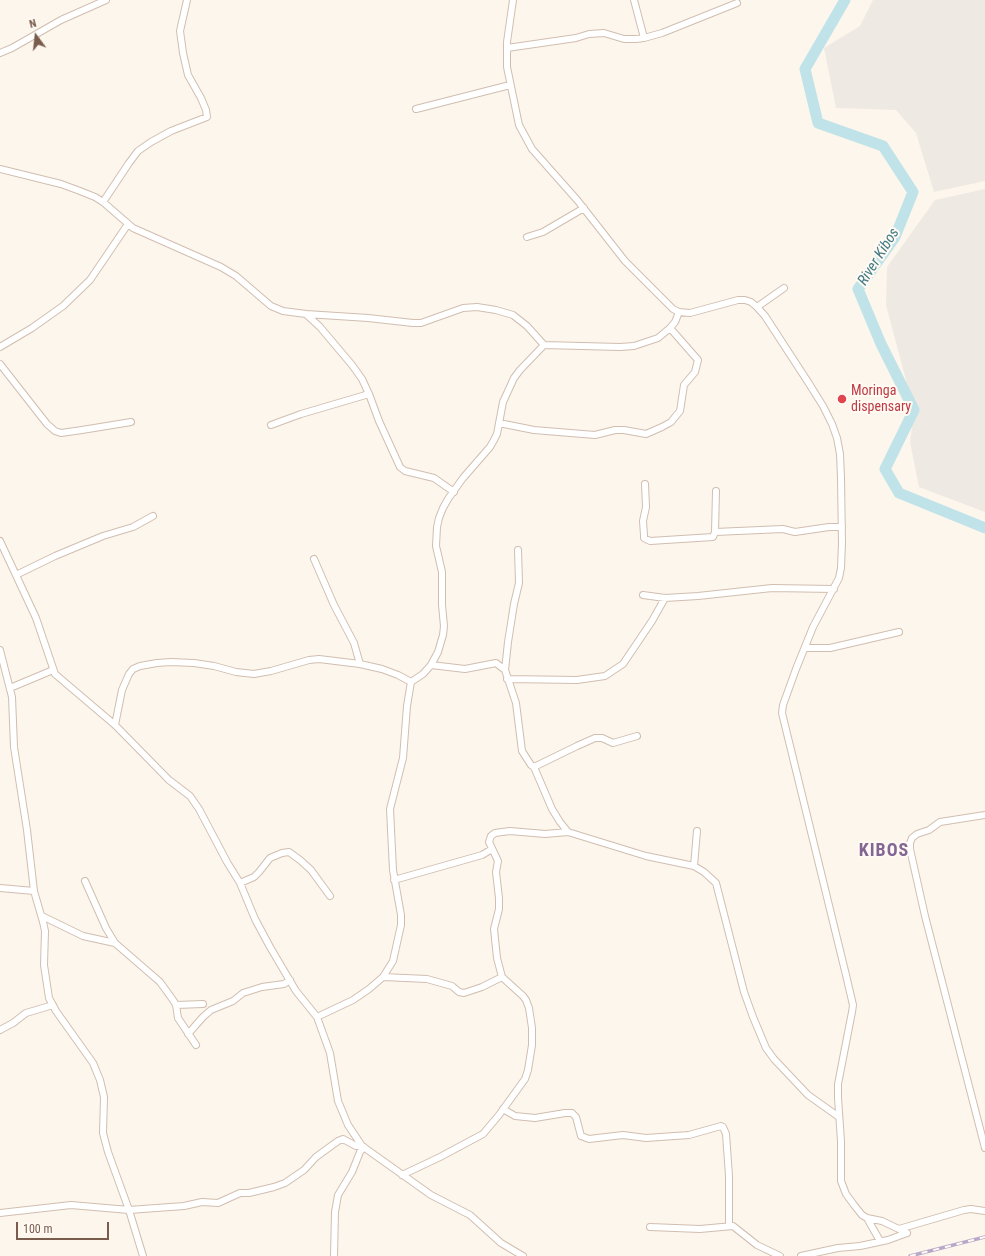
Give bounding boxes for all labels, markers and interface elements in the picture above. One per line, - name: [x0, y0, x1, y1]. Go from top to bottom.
- north arrow: [16, 16, 56, 56]
- text: N: [28, 17, 38, 31]
- water label: River Kibos: [854, 225, 904, 289]
- place label: Moringa dispensary: [851, 383, 911, 416]
- marker: Moringa dispensary: [836, 393, 848, 405]
- district label: KIBOS: [859, 840, 909, 862]
- scale bar: [18, 1214, 111, 1240]
- text: 100 m: [23, 1222, 53, 1236]

